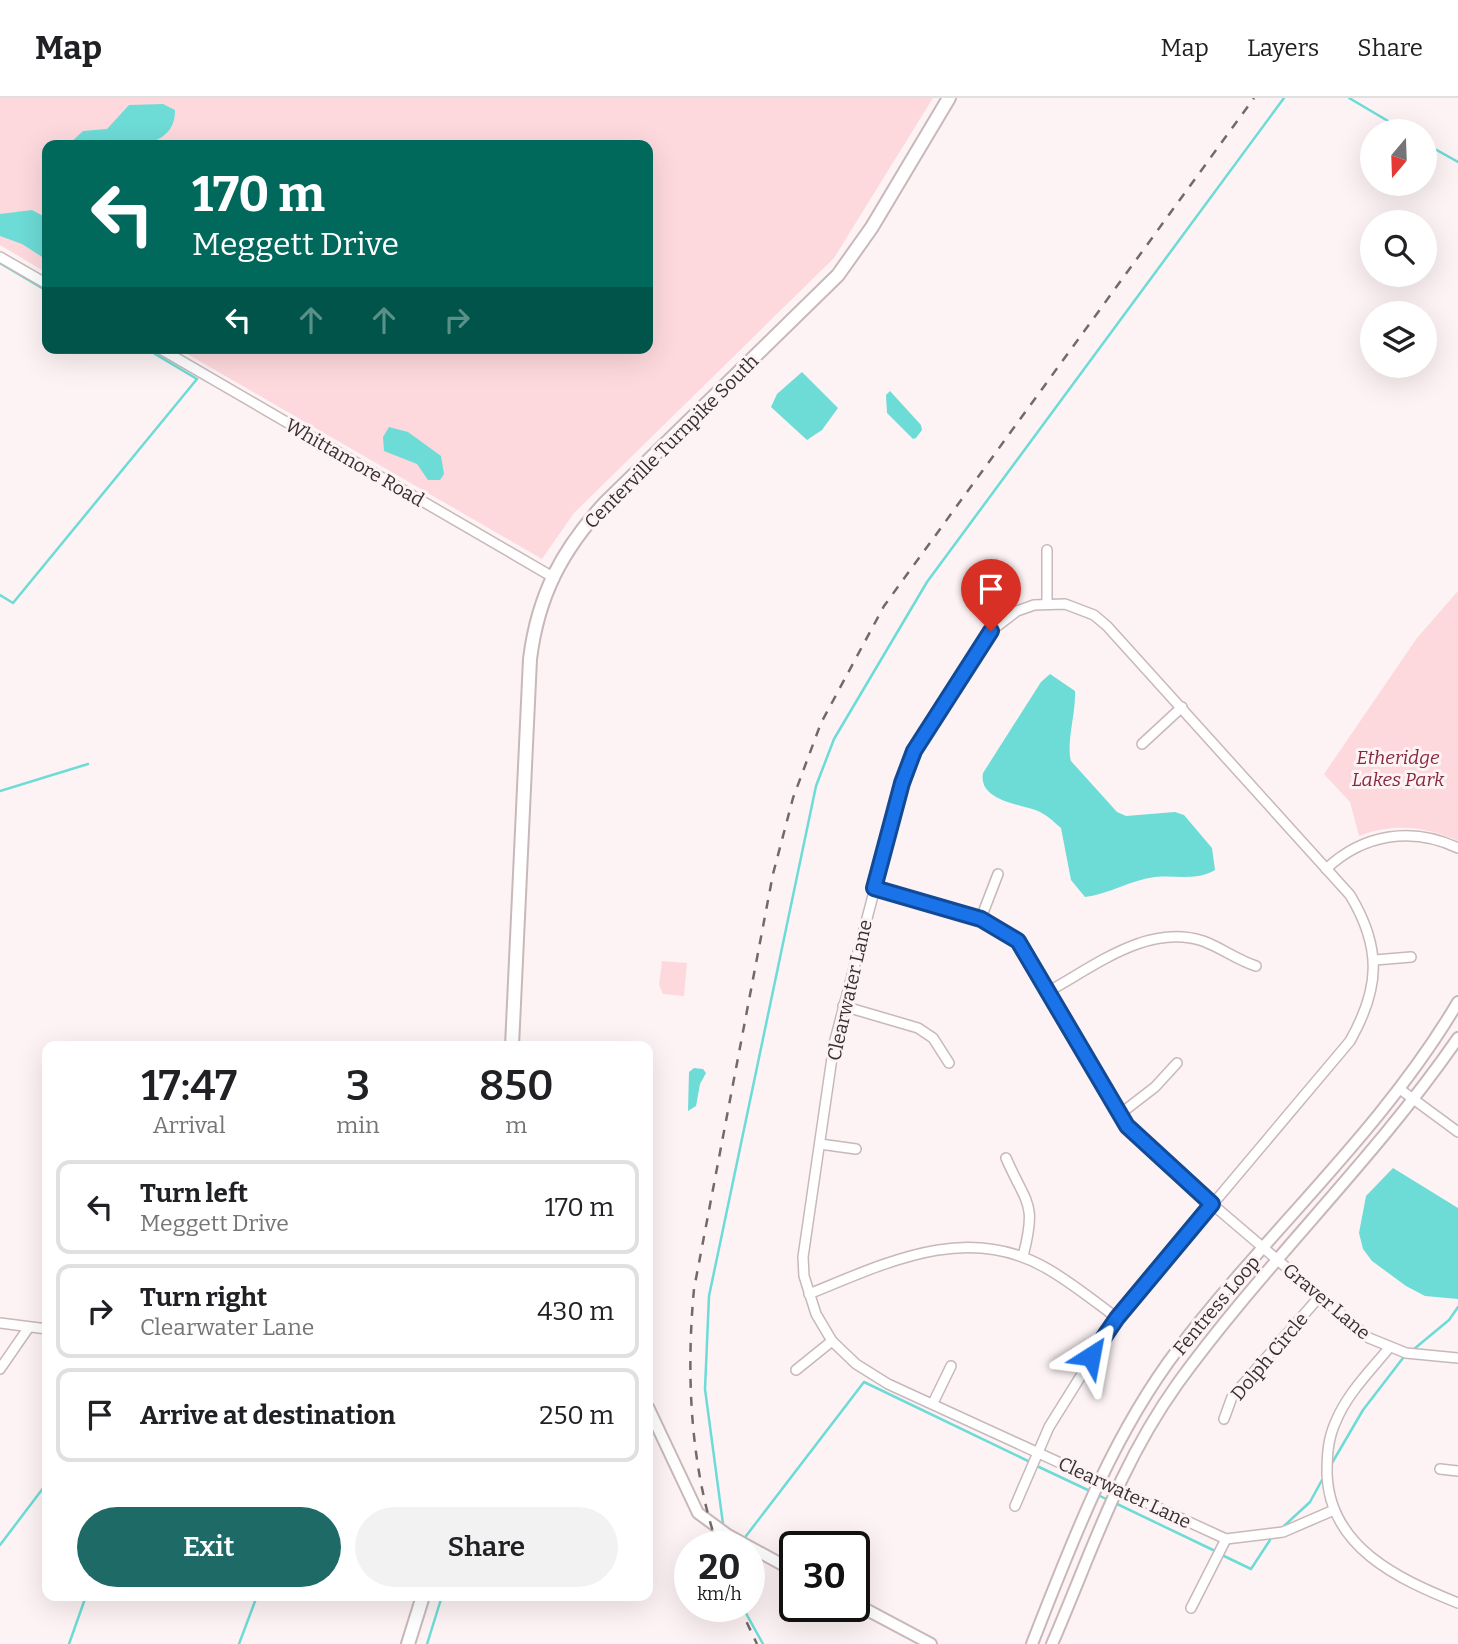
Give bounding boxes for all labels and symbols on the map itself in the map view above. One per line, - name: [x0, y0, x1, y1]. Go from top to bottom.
- north arrow: [1360, 119, 1437, 196]
- street label: Centerville Turnpike South: [580, 349, 763, 533]
- street label: Whittamore Road: [281, 413, 428, 512]
- pin: [961, 559, 1021, 631]
- park label: Etheridge Lakes Park: [1352, 746, 1445, 791]
- street label: Clearwater Lane: [822, 917, 877, 1063]
- street label: Fentress Loop: [1168, 1251, 1265, 1360]
- street label: Graver Lane: [1278, 1258, 1375, 1345]
- street label: Dolph Circle: [1226, 1308, 1313, 1405]
- position arrow: [1054, 1319, 1128, 1393]
- street label: Clearwater Lane: [1055, 1452, 1195, 1533]
- speed limit sign: 30: [779, 1531, 870, 1622]

